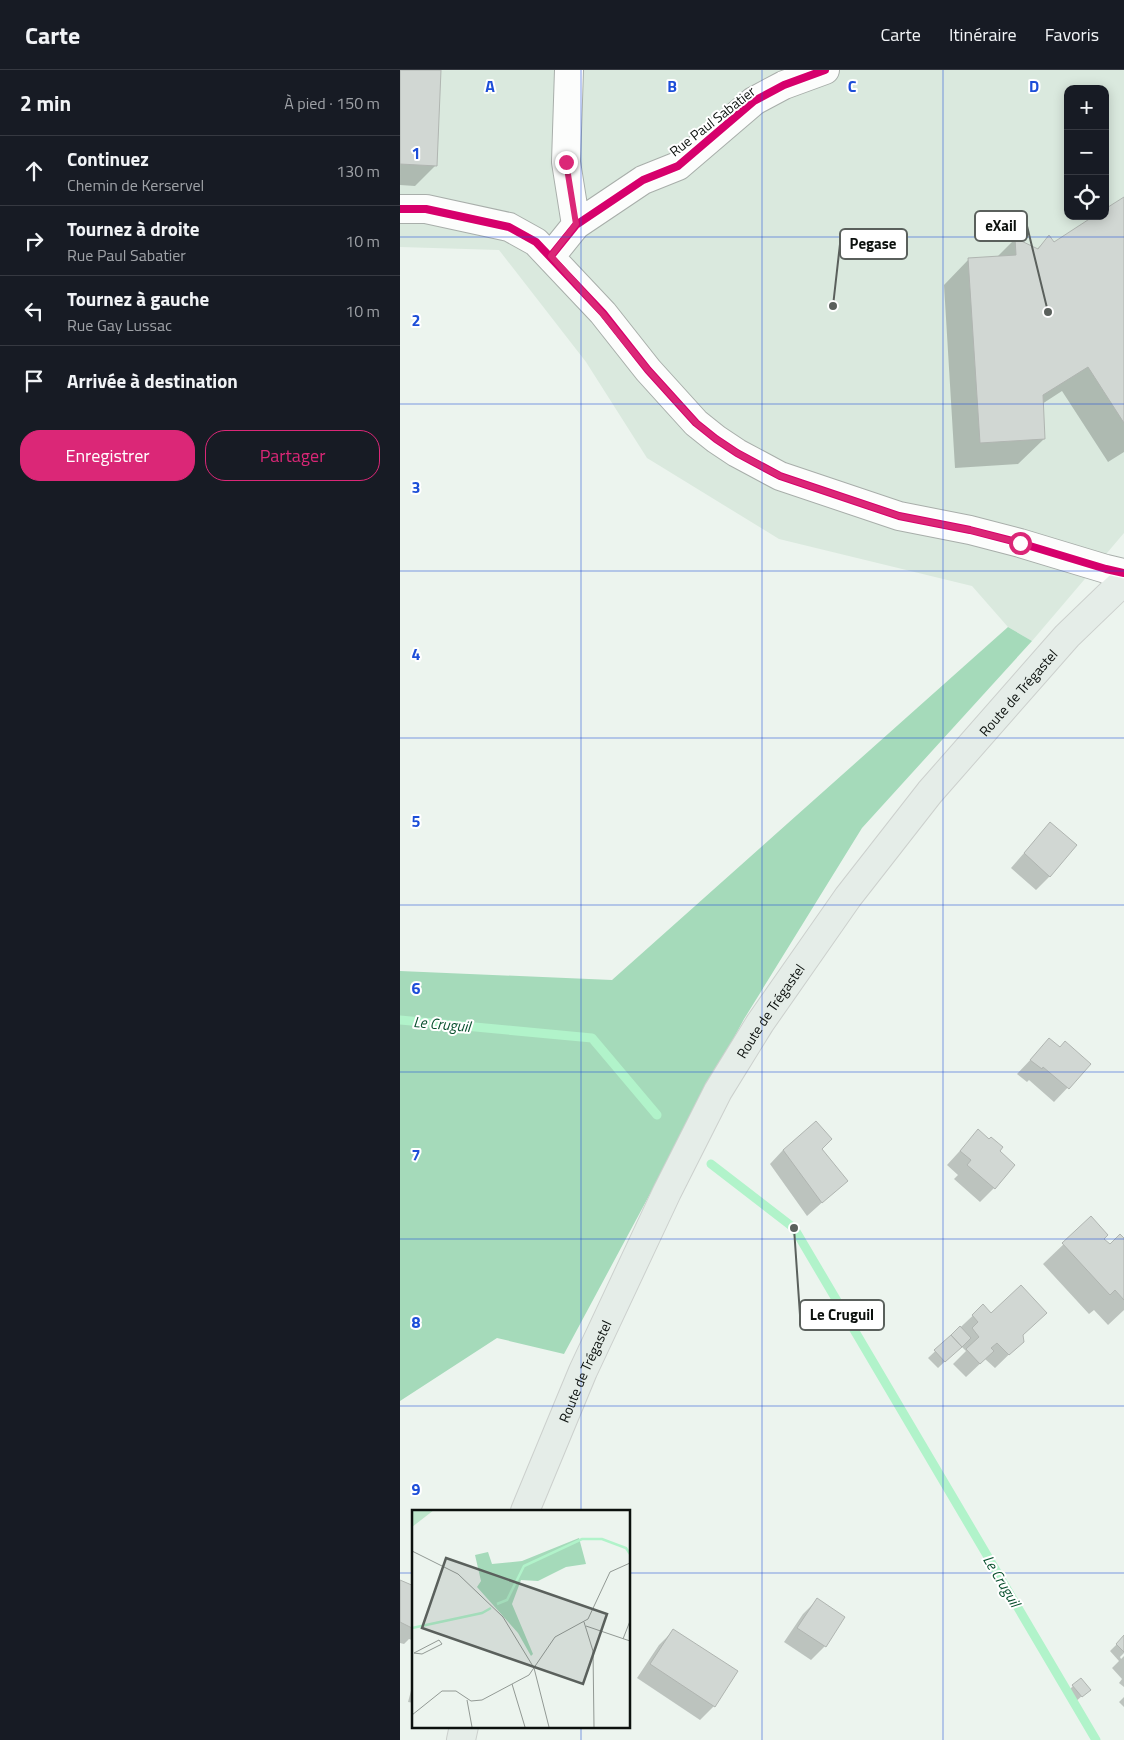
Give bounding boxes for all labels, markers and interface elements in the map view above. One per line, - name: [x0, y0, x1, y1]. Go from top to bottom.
- text: Carte: [25, 17, 80, 53]
- text: Carte: [880, 21, 921, 48]
- text: Itinéraire: [949, 21, 1017, 48]
- text: Favoris: [1045, 21, 1099, 48]
- text: A: [485, 74, 495, 98]
- text: B: [667, 74, 677, 98]
- text: C: [848, 74, 857, 98]
- text: D: [1029, 74, 1039, 98]
- street label: Rue Paul Sabatier: [665, 81, 760, 161]
- map controls: [1064, 85, 1109, 220]
- button: +: [1064, 85, 1109, 130]
- text: 2 min: [20, 87, 71, 119]
- text: À pied · 150 m: [284, 91, 380, 115]
- button: −: [1064, 130, 1109, 175]
- text: 1: [412, 141, 420, 165]
- text: Continuez: [67, 144, 149, 173]
- route end: [555, 151, 578, 174]
- icon: ahead: [20, 157, 48, 185]
- text: 130 m: [336, 159, 380, 183]
- text: Chemin de Kerservel: [67, 173, 204, 197]
- button: locate: [1064, 175, 1109, 220]
- callout: eXail: [975, 211, 1027, 241]
- text: Tournez à droite: [67, 214, 199, 243]
- text: eXail: [985, 214, 1017, 237]
- icon: right: [20, 227, 48, 255]
- text: 10 m: [345, 229, 380, 253]
- callout: Pegase: [840, 229, 907, 259]
- text: Pegase: [850, 232, 897, 255]
- text: Rue Paul Sabatier: [67, 243, 186, 267]
- text: Tournez à gauche: [67, 284, 209, 313]
- icon: left: [20, 297, 48, 325]
- text: 10 m: [345, 299, 380, 323]
- text: 2: [412, 308, 420, 332]
- text: Rue Gay Lussac: [67, 313, 172, 337]
- text: Arrivée à destination: [67, 366, 238, 395]
- icon: arrive: [20, 367, 48, 395]
- button: Enregistrer: [20, 430, 195, 481]
- button: Partager: [205, 430, 380, 481]
- text: 3: [412, 475, 420, 499]
- route start: [1009, 532, 1032, 555]
- text: 4: [412, 642, 421, 666]
- street label: Route de Trégastel: [973, 644, 1062, 740]
- text: 5: [412, 809, 421, 833]
- street label: Route de Trégastel: [730, 959, 809, 1062]
- text: 6: [412, 976, 421, 1000]
- water label: Le Cruguil: [413, 1010, 473, 1038]
- text: 7: [412, 1143, 420, 1167]
- callout: Le Cruguil: [800, 1300, 884, 1330]
- text: Le Cruguil: [810, 1303, 874, 1326]
- text: 8: [412, 1310, 421, 1334]
- street label: Route de Trégastel: [552, 1316, 616, 1425]
- text: 9: [412, 1477, 421, 1501]
- inset map: [412, 1510, 630, 1728]
- water label: Le Cruguil: [977, 1551, 1027, 1613]

